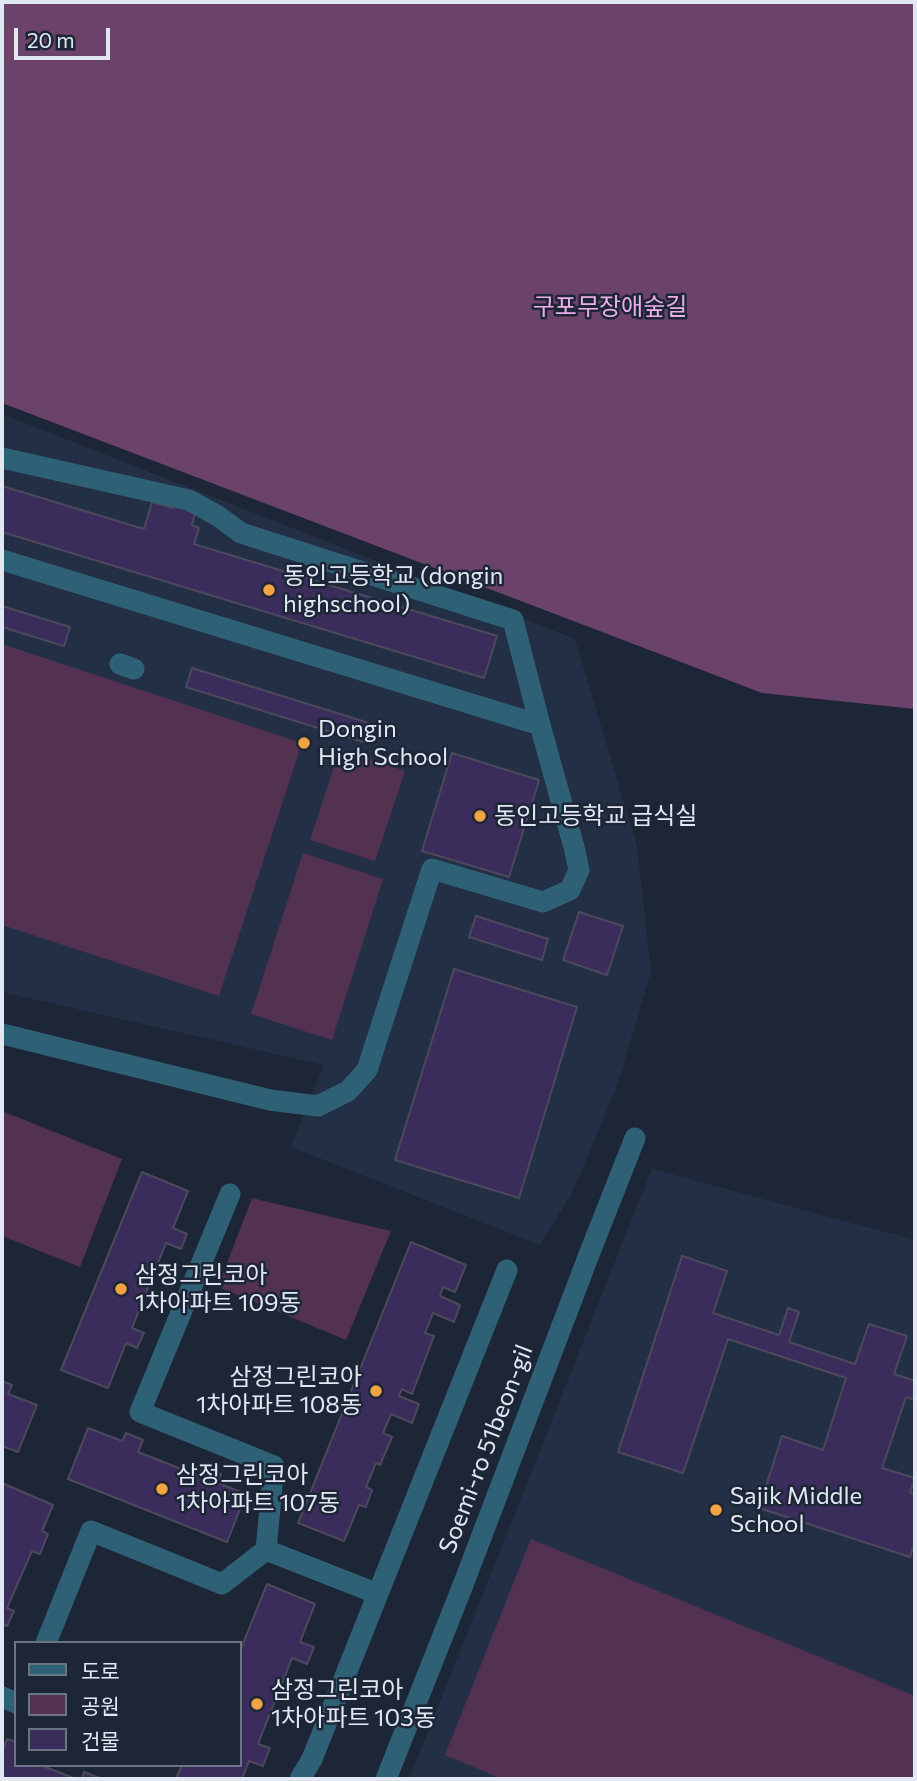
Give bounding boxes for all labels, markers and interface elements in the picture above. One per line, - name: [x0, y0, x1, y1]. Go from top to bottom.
- scale bar: [18, 14, 114, 58]
- text: 20 m: [27, 27, 75, 52]
- park label: 구포무장애숲길: [533, 293, 687, 321]
- place label: 동인고등학교 (dongin highschool): [283, 562, 503, 618]
- marker: 동인고등학교 (dongin highschool): [261, 582, 277, 598]
- place label: Dongin High School: [318, 715, 448, 771]
- marker: Dongin High School: [296, 735, 312, 751]
- place label: 동인고등학교 급식실: [494, 802, 697, 830]
- marker: 동인고등학교 급식실: [472, 808, 488, 824]
- place label: 삼정그린코아 1차아파트 109동: [135, 1261, 301, 1317]
- marker: 삼정그린코아 1차아파트 109동: [113, 1281, 129, 1297]
- street label: Soemi-ro 51beon-gil: [433, 1341, 539, 1557]
- place label: 삼정그린코아 1차아파트 108동: [196, 1363, 362, 1419]
- marker: 삼정그린코아 1차아파트 108동: [368, 1383, 384, 1399]
- place label: 삼정그린코아 1차아파트 107동: [176, 1461, 340, 1517]
- marker: 삼정그린코아 1차아파트 107동: [154, 1481, 170, 1497]
- place label: Sajik Middle School: [730, 1482, 862, 1538]
- marker: Sajik Middle School: [708, 1502, 724, 1518]
- legend: [14, 1641, 242, 1767]
- text: 도로: [81, 1658, 120, 1683]
- place label: 삼정그린코아 1차아파트 103동: [271, 1676, 436, 1732]
- text: 공원: [81, 1693, 120, 1718]
- marker: 삼정그린코아 1차아파트 103동: [249, 1696, 265, 1712]
- text: 건물: [81, 1728, 120, 1753]

